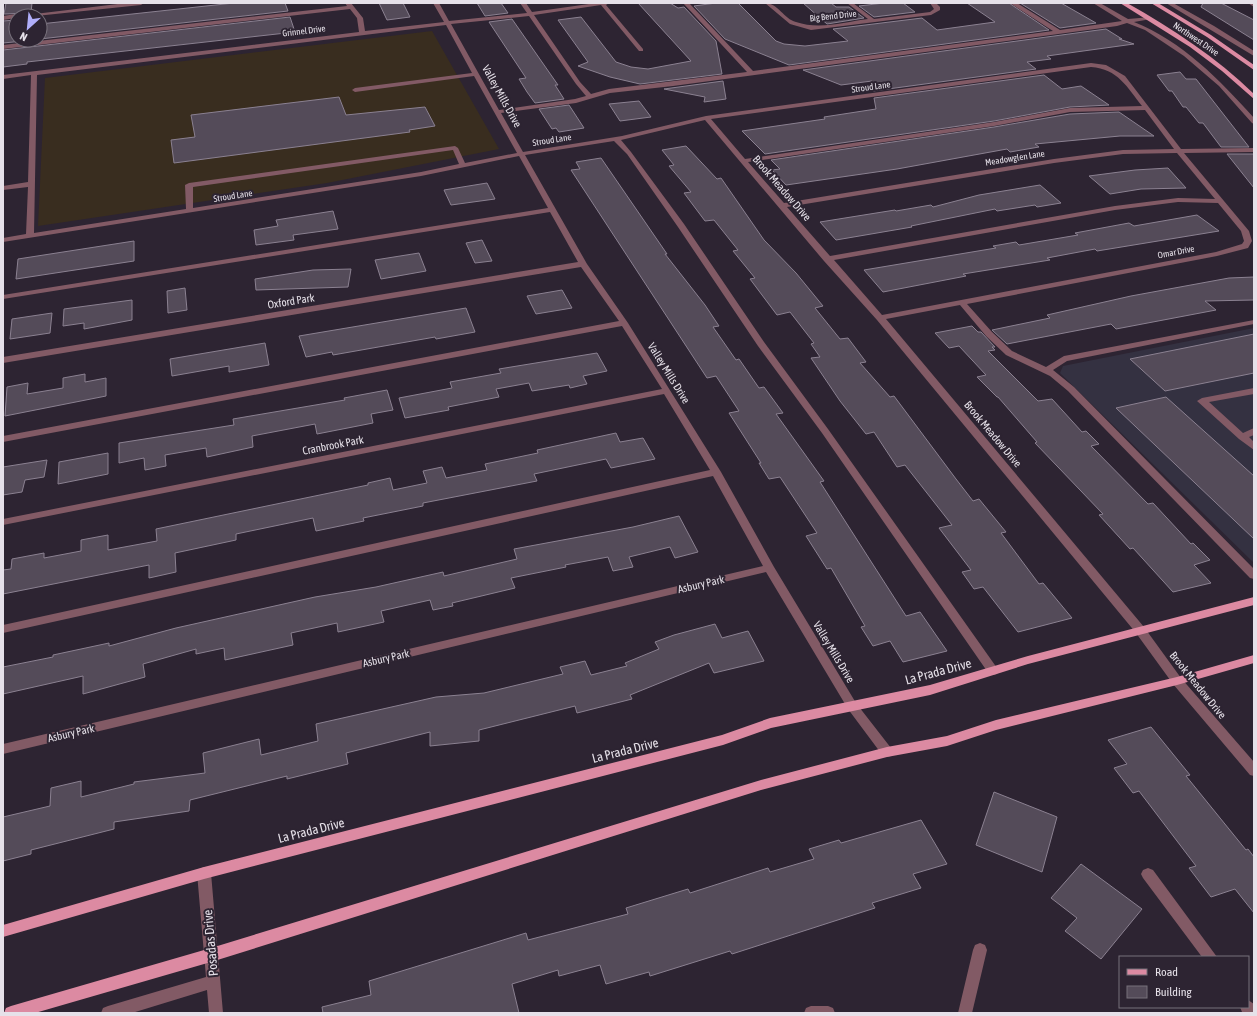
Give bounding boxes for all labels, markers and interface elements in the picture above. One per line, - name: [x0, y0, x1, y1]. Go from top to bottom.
- north arrow: [8, 8, 48, 48]
- street label: Big Bend Drive: [809, 9, 857, 23]
- street label: Northwest Drive: [1171, 20, 1221, 58]
- street label: Grinnel Drive: [282, 23, 326, 39]
- text: N: [18, 30, 29, 44]
- street label: Valley Mills Drive: [480, 63, 524, 129]
- street label: Stroud Lane: [851, 79, 891, 95]
- street label: Stroud Lane: [532, 132, 572, 148]
- street label: Meadowglen Lane: [985, 148, 1045, 168]
- street label: Brook Meadow Drive: [750, 153, 814, 223]
- street label: Stroud Lane: [213, 188, 253, 204]
- street label: Omar Drive: [1157, 244, 1195, 260]
- street label: Oxford Park: [267, 291, 316, 311]
- street label: Valley Mills Drive: [646, 340, 692, 406]
- street label: Brook Meadow Drive: [962, 399, 1024, 469]
- street label: Cranbrook Park: [301, 433, 365, 457]
- street label: Asbury Park: [677, 573, 726, 595]
- street label: Valley Mills Drive: [811, 619, 857, 685]
- street label: Asbury Park: [362, 647, 411, 669]
- street label: Brook Meadow Drive: [1167, 649, 1229, 721]
- street label: La Prada Drive: [903, 655, 973, 688]
- street label: Asbury Park: [47, 722, 96, 744]
- street label: La Prada Drive: [590, 735, 660, 766]
- street label: La Prada Drive: [276, 815, 346, 846]
- street label: Posadas Drive: [200, 909, 221, 977]
- legend: [1119, 956, 1249, 1008]
- text: Road: [1155, 965, 1178, 979]
- text: Building: [1155, 985, 1193, 999]

